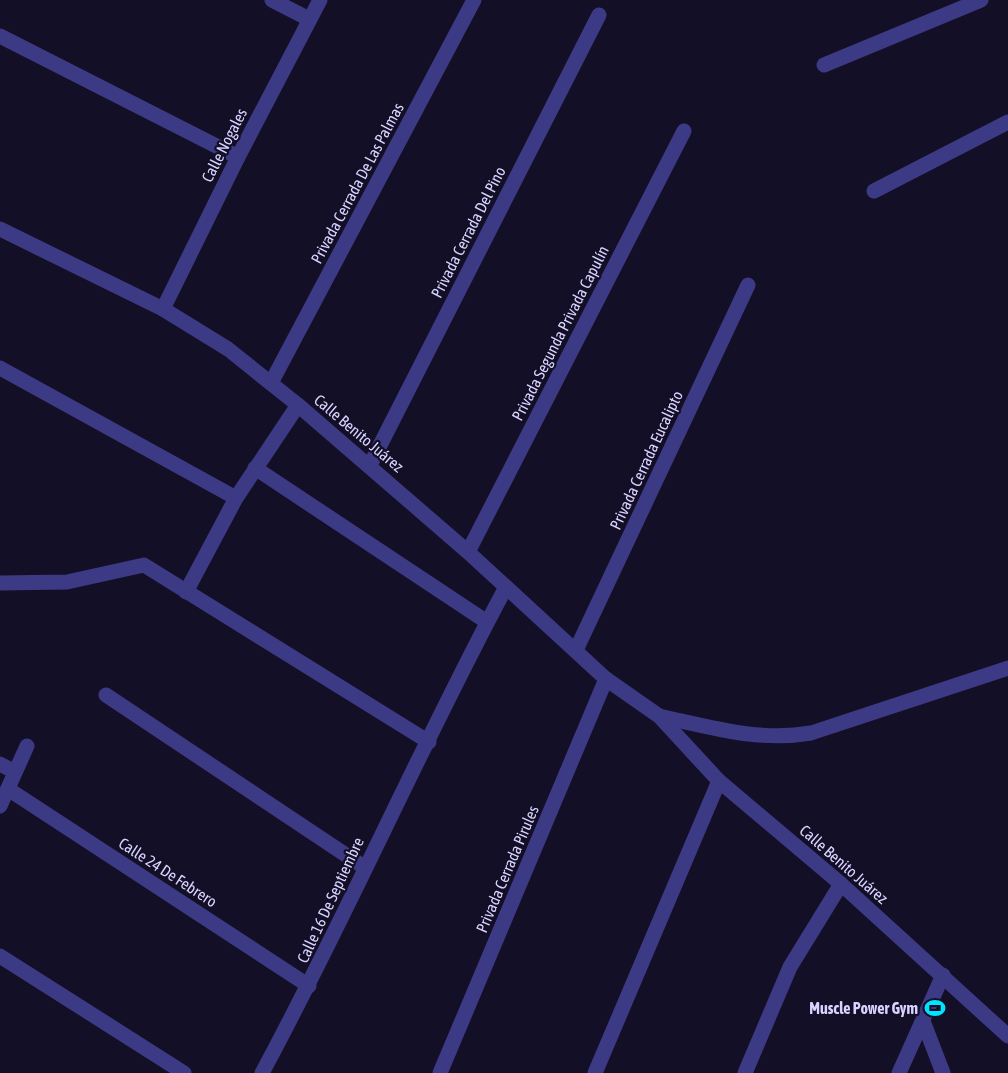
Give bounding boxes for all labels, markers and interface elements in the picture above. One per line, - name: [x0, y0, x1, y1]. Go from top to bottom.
- street label: Privada Cerrada De Las Palmas: [307, 99, 407, 266]
- street label: Calle Nogales: [198, 105, 251, 185]
- street label: Privada Cerrada Del Pino: [427, 163, 509, 301]
- street label: Privada Segunda Privada Capulín: [508, 243, 613, 424]
- street label: Privada Cerrada Eucalipto: [606, 388, 687, 533]
- street label: Calle Benito Juárez: [311, 390, 407, 476]
- street label: Privada Cerrada Pirules: [472, 802, 542, 935]
- street label: Calle Benito Juárez: [796, 821, 892, 907]
- street label: Calle 24 De Febrero: [116, 834, 220, 910]
- street label: Calle 16 De Septiembre: [293, 834, 368, 966]
- sports icon: Muscle Power Gym: [923, 996, 947, 1020]
- place label: Muscle Power Gym: [809, 999, 918, 1017]

